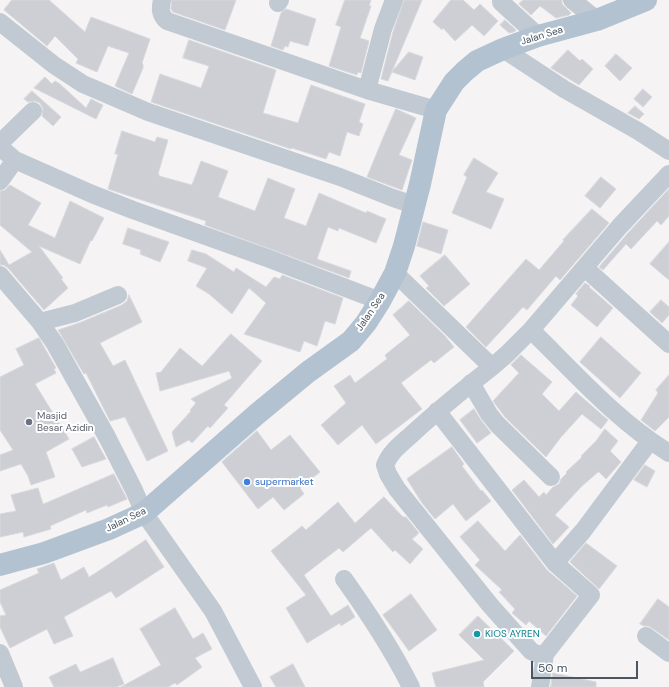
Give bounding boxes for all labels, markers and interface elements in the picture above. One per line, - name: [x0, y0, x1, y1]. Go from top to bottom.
- street label: Jalan Sea: [519, 24, 565, 48]
- street label: Jalan Sea: [354, 291, 388, 333]
- place label: Masjid Besar Azidin: [37, 410, 94, 434]
- marker: Masjid Besar Azidin: [24, 417, 34, 427]
- place label: supermarket: [255, 476, 314, 488]
- marker: supermarket: [242, 477, 252, 487]
- street label: Jalan Sea: [104, 505, 148, 535]
- place label: KIOS AYREN: [485, 628, 540, 640]
- marker: KIOS AYREN: [472, 629, 482, 639]
- scale bar: [533, 653, 640, 679]
- text: 50 m: [538, 660, 567, 676]

